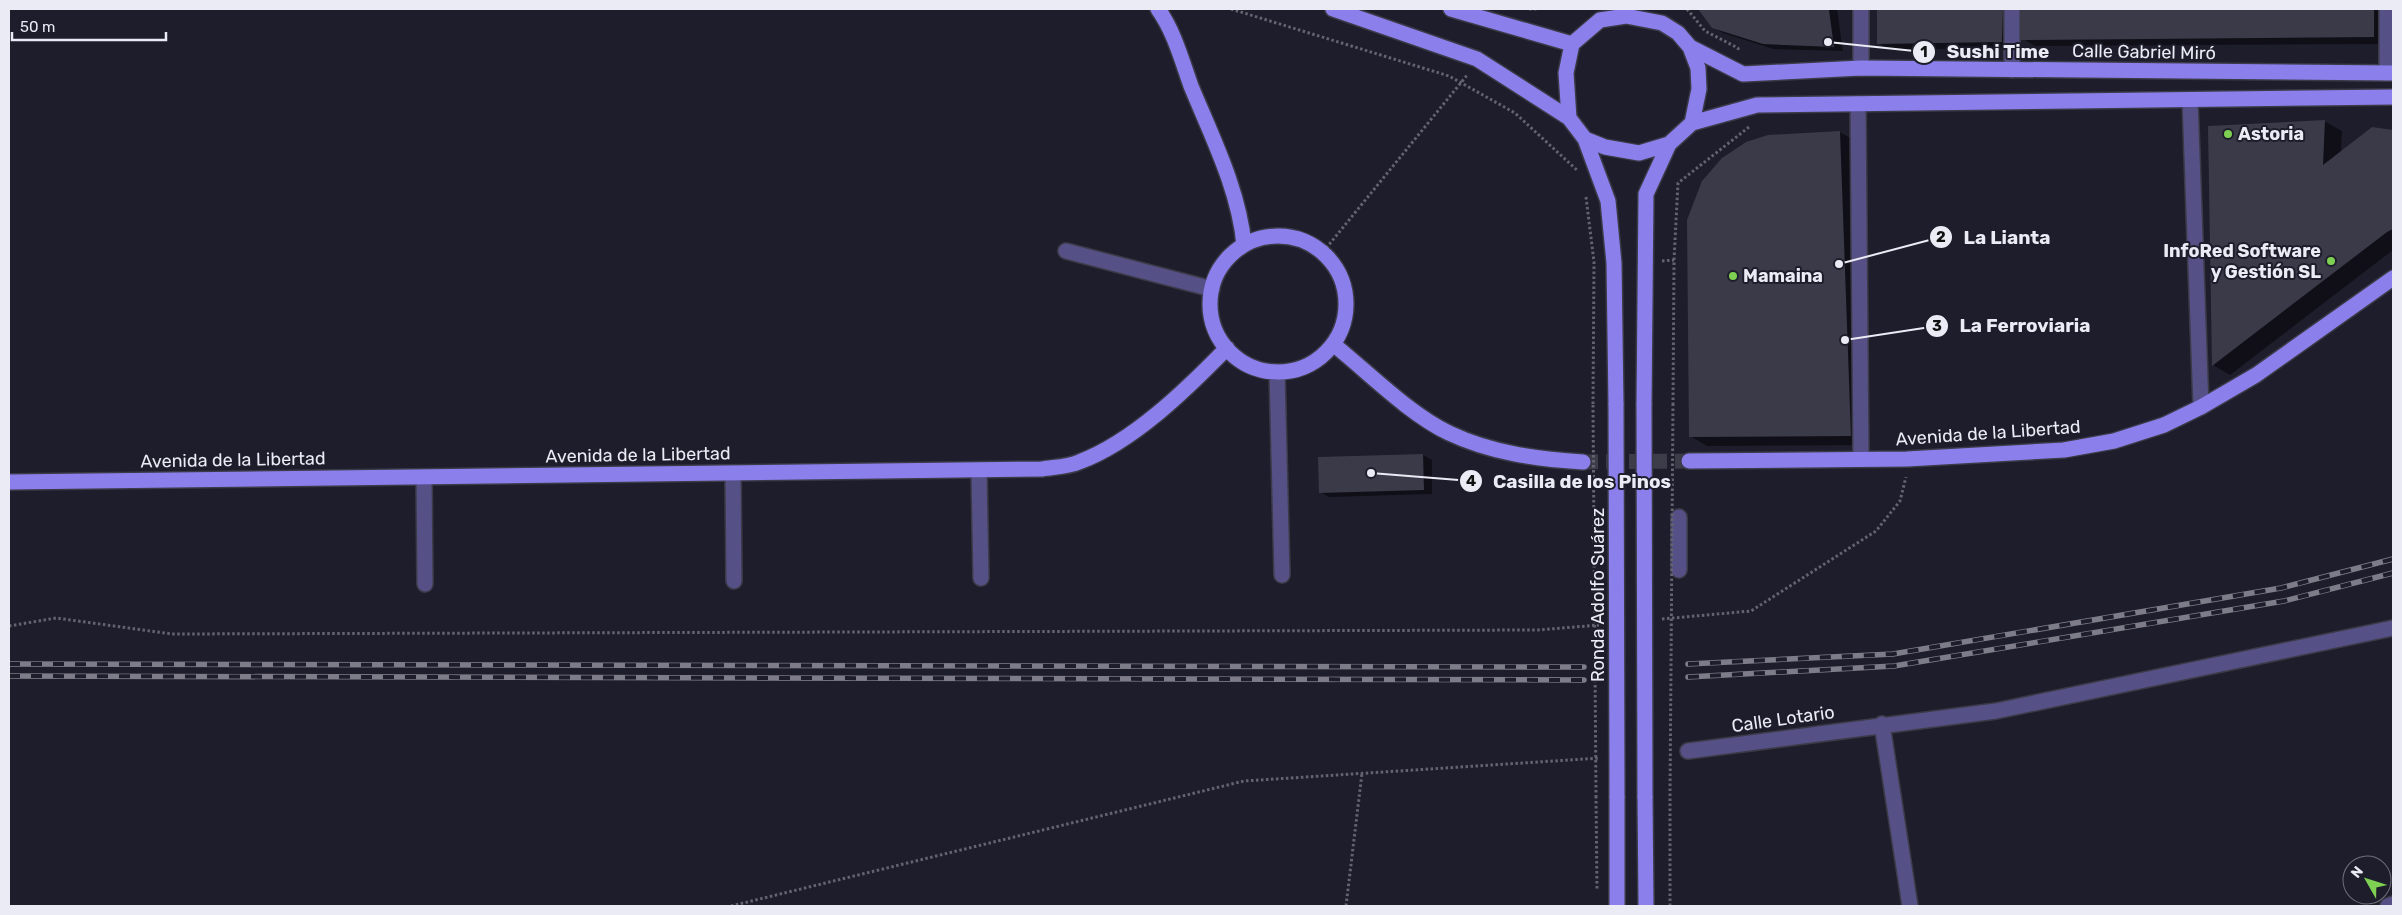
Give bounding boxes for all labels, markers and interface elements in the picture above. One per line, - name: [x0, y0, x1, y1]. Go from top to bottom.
- scale bar: [12, 10, 166, 42]
- text: 50 m: [20, 18, 55, 36]
- callout: Sushi Time: [1912, 35, 2060, 69]
- text: Sushi Time: [1947, 40, 2049, 63]
- street label: Calle Gabriel Miró: [2072, 40, 2216, 64]
- text: 1: [1920, 43, 1928, 61]
- place label: Astoria: [2238, 123, 2304, 145]
- marker: Astoria: [2222, 128, 2234, 140]
- callout: La Lianta: [1928, 220, 2060, 254]
- text: La Lianta: [1964, 226, 2050, 249]
- text: 2: [1936, 228, 1946, 246]
- place label: InfoRed Software y Gestión SL: [2163, 240, 2321, 283]
- marker: InfoRed Software y Gestión SL: [2325, 255, 2337, 267]
- place label: Mamaina: [1743, 265, 1823, 287]
- marker: Mamaina: [1727, 270, 1739, 282]
- callout: La Ferroviaria: [1924, 309, 2100, 343]
- text: La Ferroviaria: [1959, 314, 2091, 337]
- text: 3: [1932, 317, 1942, 335]
- street label: Avenida de la Libertad: [1895, 416, 2081, 450]
- street label: Avenida de la Libertad: [545, 442, 731, 468]
- street label: Avenida de la Libertad: [140, 447, 326, 473]
- callout: Casilla de los Pinos: [1458, 464, 1681, 498]
- text: Casilla de los Pinos: [1493, 470, 1671, 493]
- text: 4: [1466, 472, 1476, 490]
- street label: Ronda Adolfo Suárez: [1587, 508, 1609, 682]
- street label: Calle Lotario: [1730, 701, 1836, 737]
- north arrow: [2342, 855, 2392, 905]
- text: N: [2348, 863, 2367, 881]

